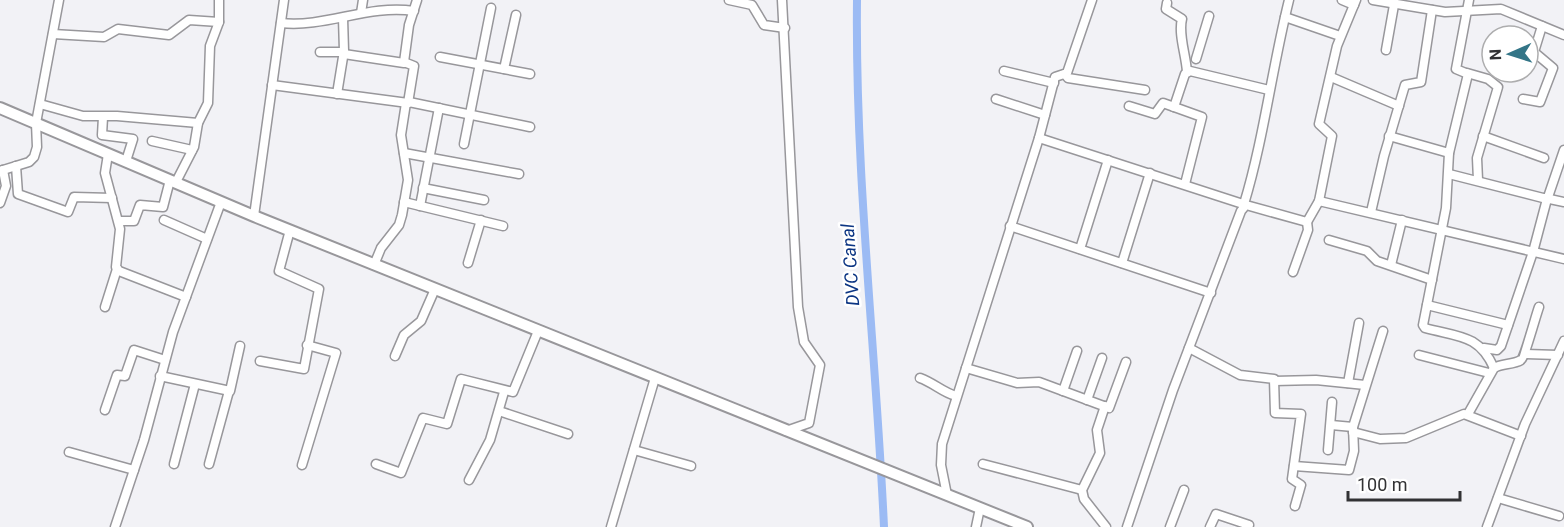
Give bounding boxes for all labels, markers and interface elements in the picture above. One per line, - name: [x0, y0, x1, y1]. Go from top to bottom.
- north arrow: [1480, 24, 1540, 84]
- text: N: [1486, 49, 1505, 61]
- water label: DVC Canal: [837, 222, 863, 307]
- scale bar: [1348, 464, 1460, 502]
- text: 100 m: [1357, 474, 1408, 495]

